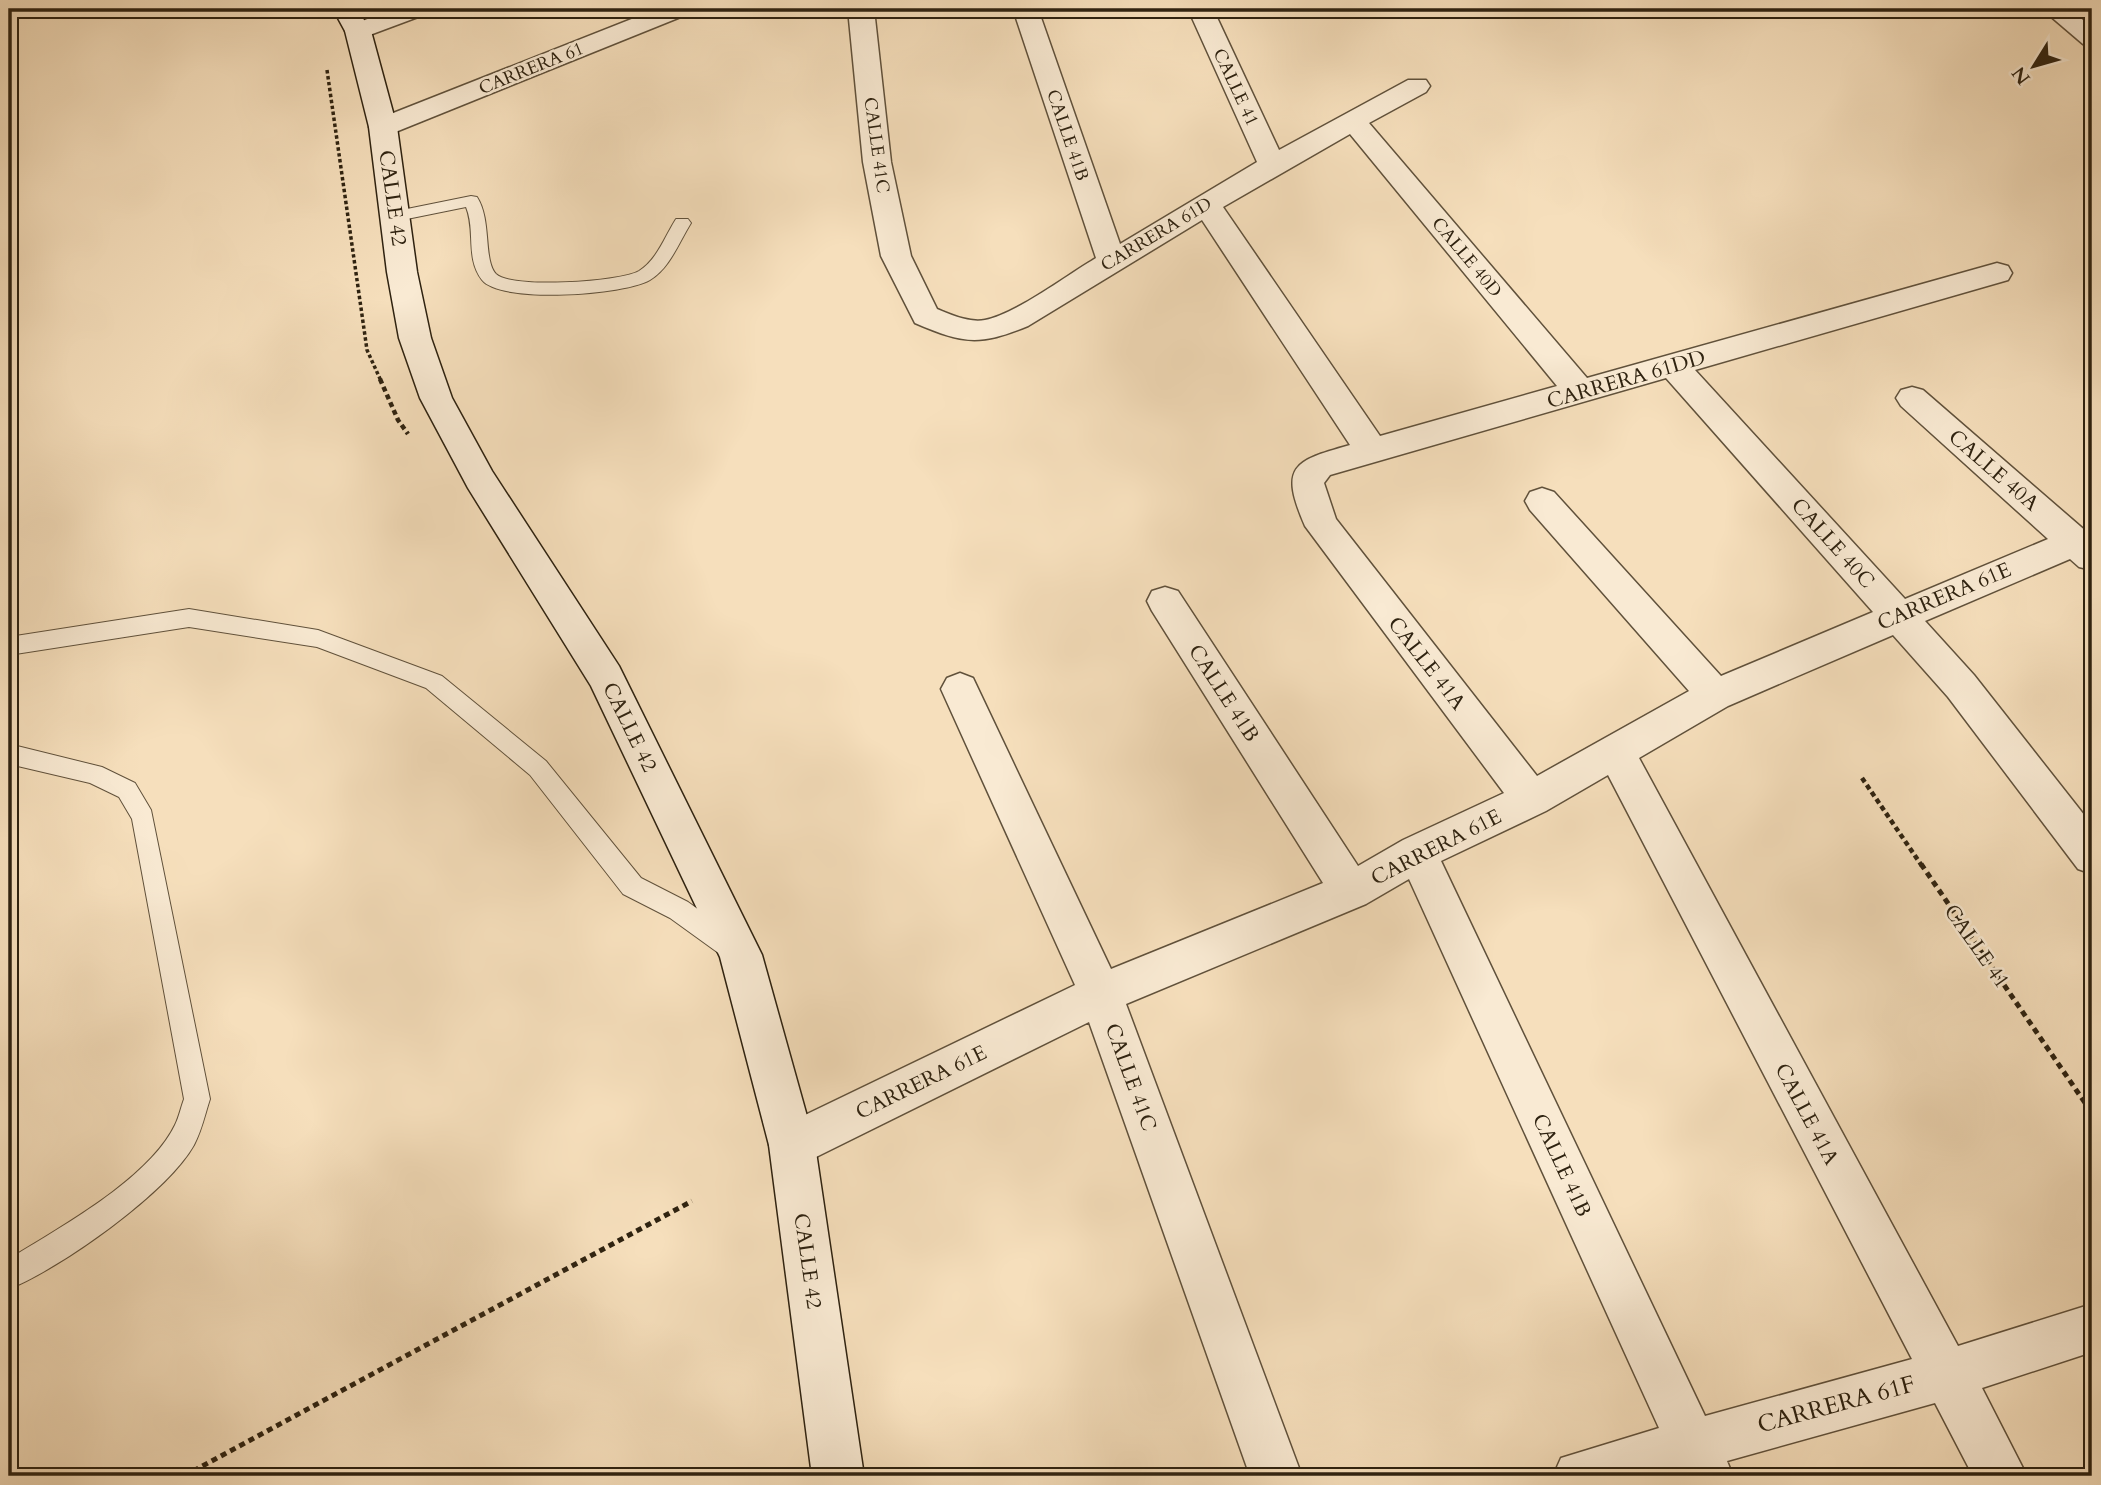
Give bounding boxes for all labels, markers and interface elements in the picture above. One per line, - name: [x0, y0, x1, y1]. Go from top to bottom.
- north arrow: [2000, 32, 2070, 102]
- street label: CARRERA 61: [475, 36, 587, 101]
- street label: CALLE 41: [1207, 44, 1264, 130]
- text: N: [2006, 61, 2037, 90]
- street label: CALLE 41B: [1040, 86, 1095, 184]
- street label: CALLE 41C: [857, 96, 896, 195]
- street label: CALLE 42: [371, 148, 414, 248]
- street label: CARRERA 61D: [1096, 191, 1217, 278]
- street label: CALLE 40D: [1426, 212, 1507, 303]
- street label: CARRERA 61DD: [1543, 343, 1709, 416]
- street label: CALLE 40A: [1942, 423, 2045, 518]
- street label: CALLE 40C: [1784, 492, 1881, 595]
- street label: CARRERA 61E: [1873, 555, 2016, 638]
- street label: CALLE 41A: [1381, 610, 1472, 716]
- street label: CALLE 41B: [1181, 639, 1266, 748]
- street label: CALLE 42: [595, 677, 664, 777]
- street label: CARRERA 61E: [1366, 802, 1506, 893]
- street label: CALLE 41: [1937, 898, 2016, 994]
- street label: CALLE 41C: [1098, 1019, 1163, 1135]
- street label: CARRERA 61E: [851, 1038, 992, 1127]
- street label: CALLE 41A: [1768, 1058, 1846, 1170]
- street label: CALLE 41B: [1525, 1109, 1598, 1222]
- street label: CALLE 42: [786, 1211, 829, 1311]
- street label: CARRERA 61F: [1754, 1368, 1919, 1441]

